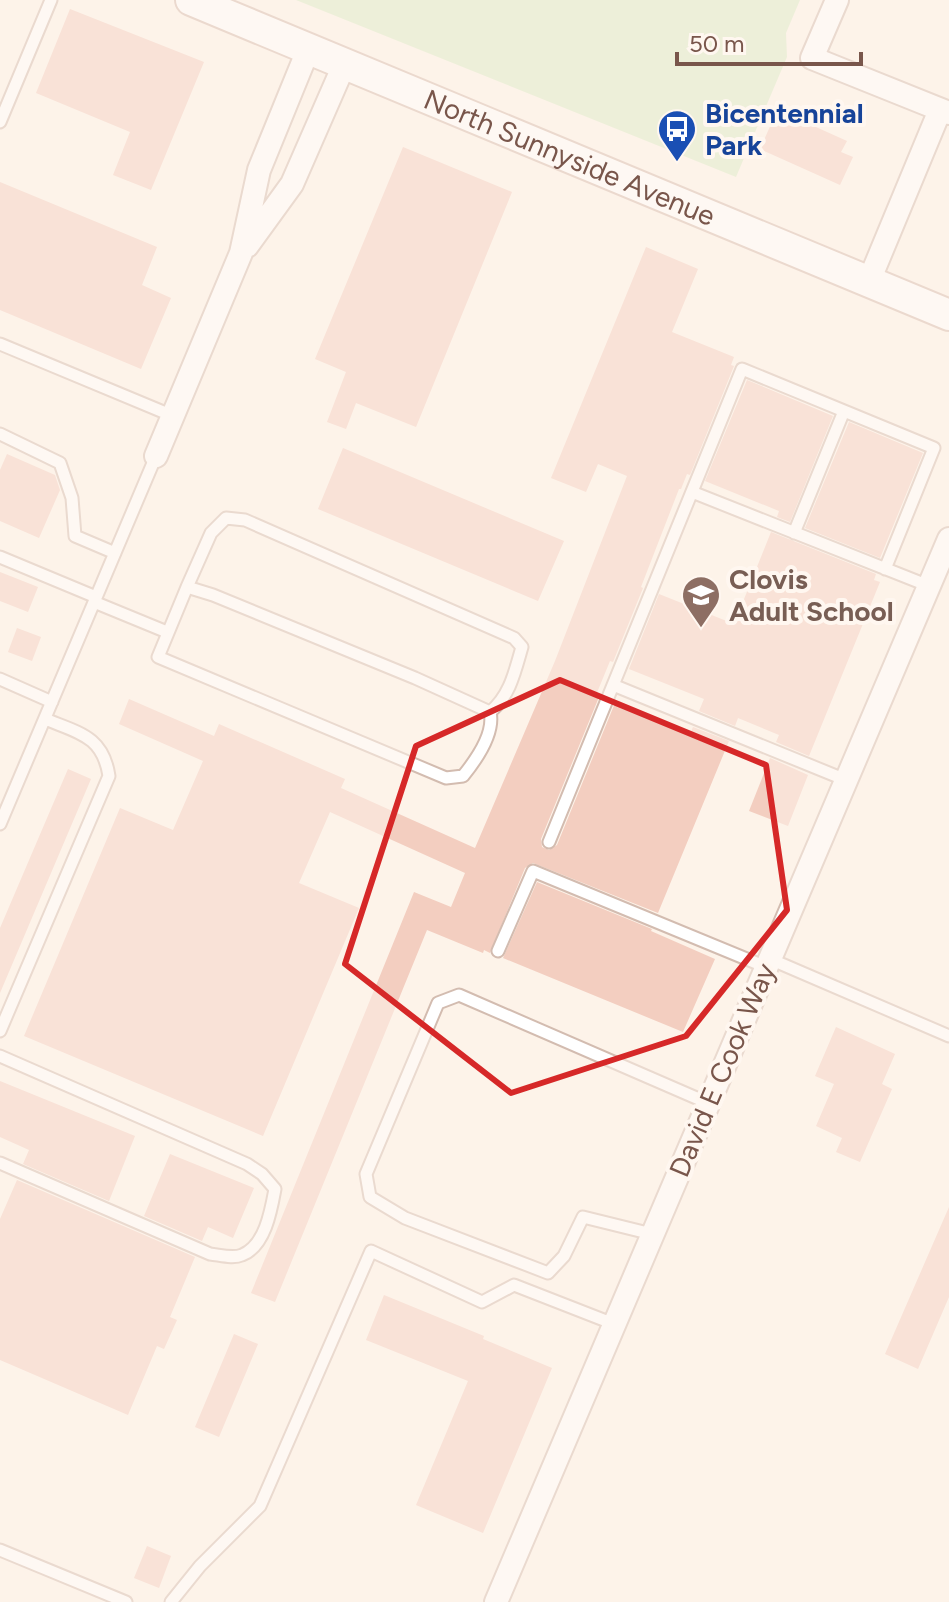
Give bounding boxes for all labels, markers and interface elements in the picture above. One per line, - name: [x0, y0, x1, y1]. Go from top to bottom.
- scale bar: [677, 16, 861, 66]
- text: 50 m: [689, 29, 745, 58]
- street label: North Sunnyside Avenue: [419, 82, 720, 233]
- place label: Bicentennial Park: [705, 96, 864, 162]
- bus stop icon: Bicentennial Park: [656, 108, 698, 163]
- place label: Clovis Adult School: [729, 562, 894, 628]
- school or university icon: Clovis Adult School: [680, 574, 722, 629]
- street label: David E Cook Way: [662, 958, 782, 1182]

